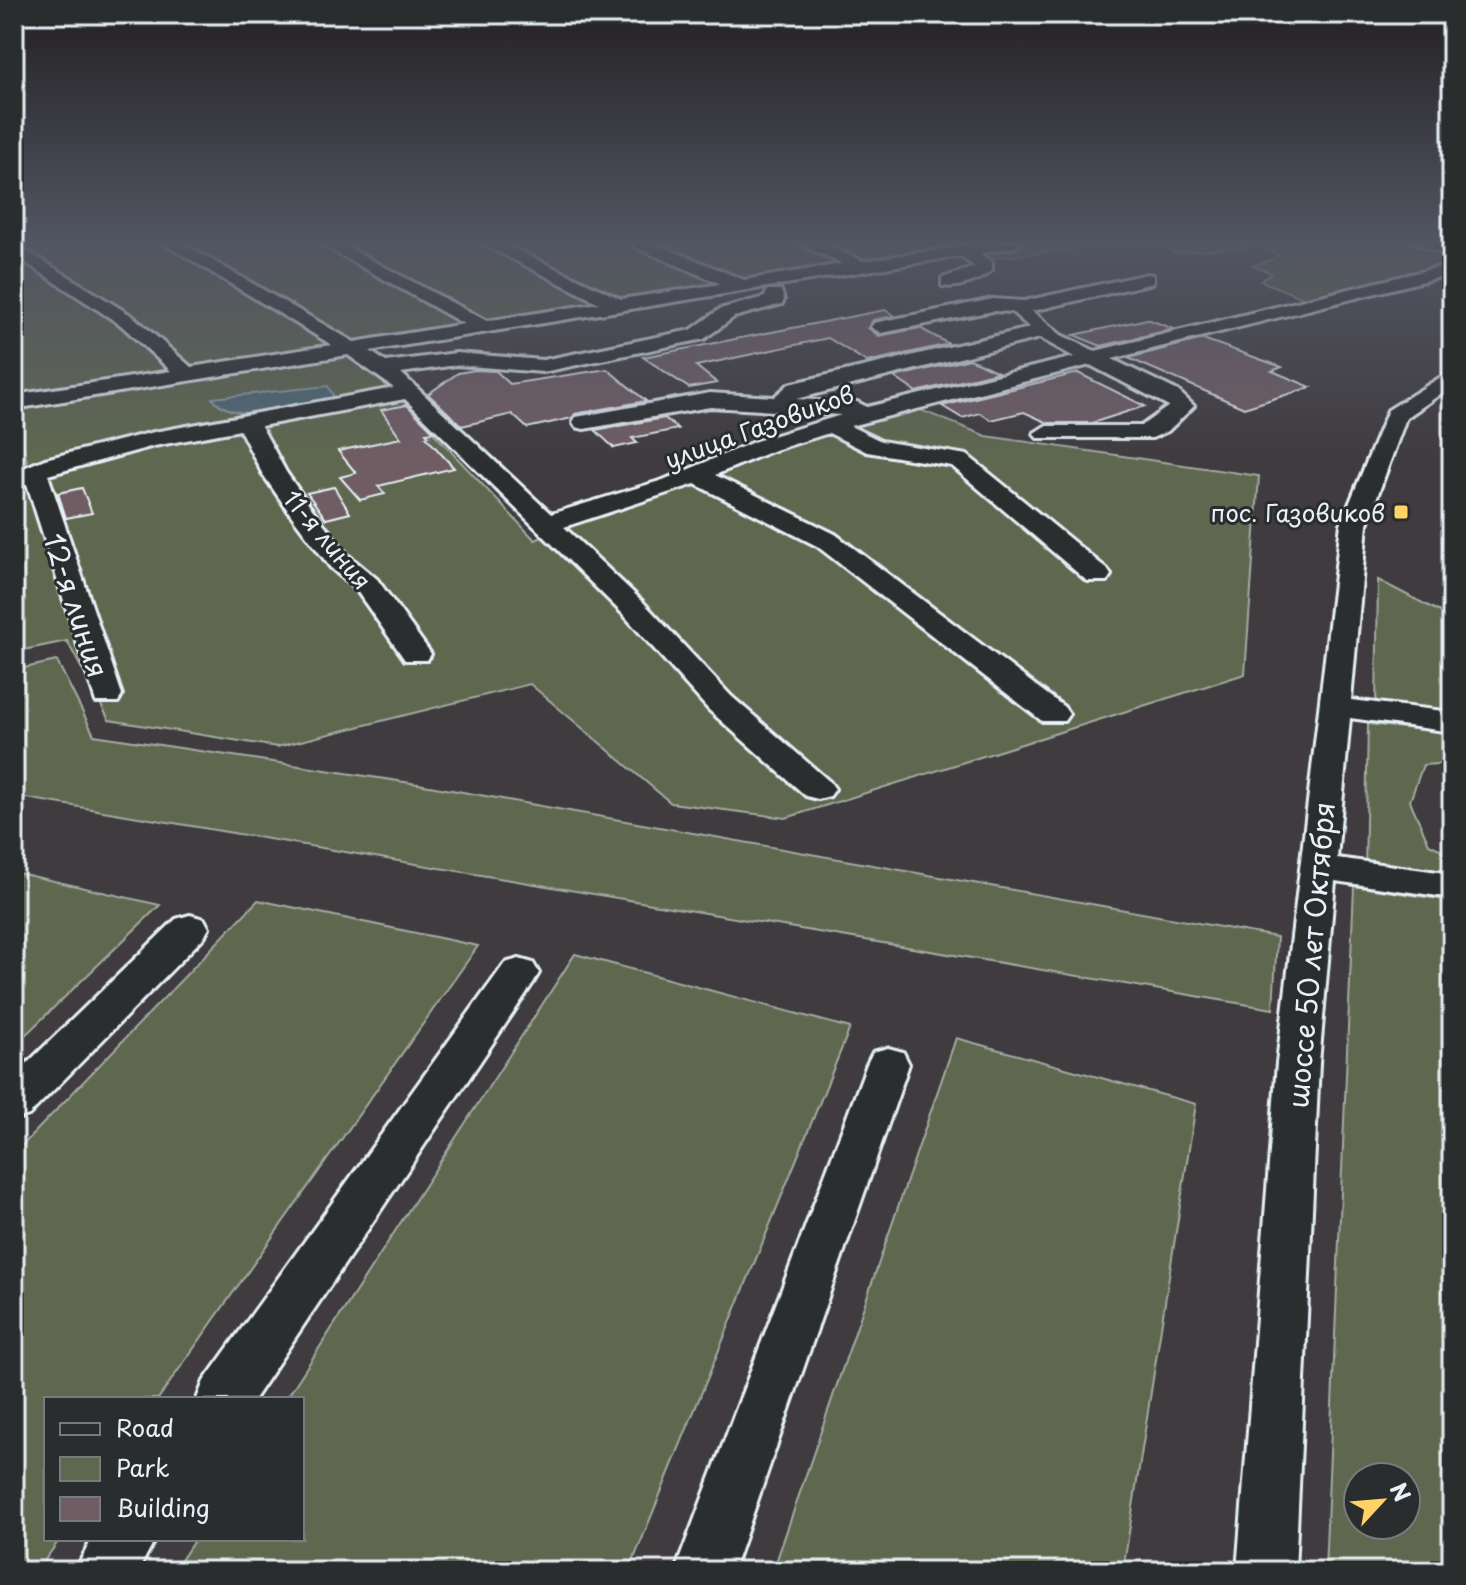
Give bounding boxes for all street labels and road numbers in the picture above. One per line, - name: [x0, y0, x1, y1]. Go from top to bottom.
- street label: улица Газовиков: [659, 375, 859, 477]
- street label: 11-я линия: [275, 481, 381, 597]
- street label: 12-я линия: [33, 527, 121, 683]
- street label: шоссе 50 лет Октября: [1275, 800, 1345, 1110]

